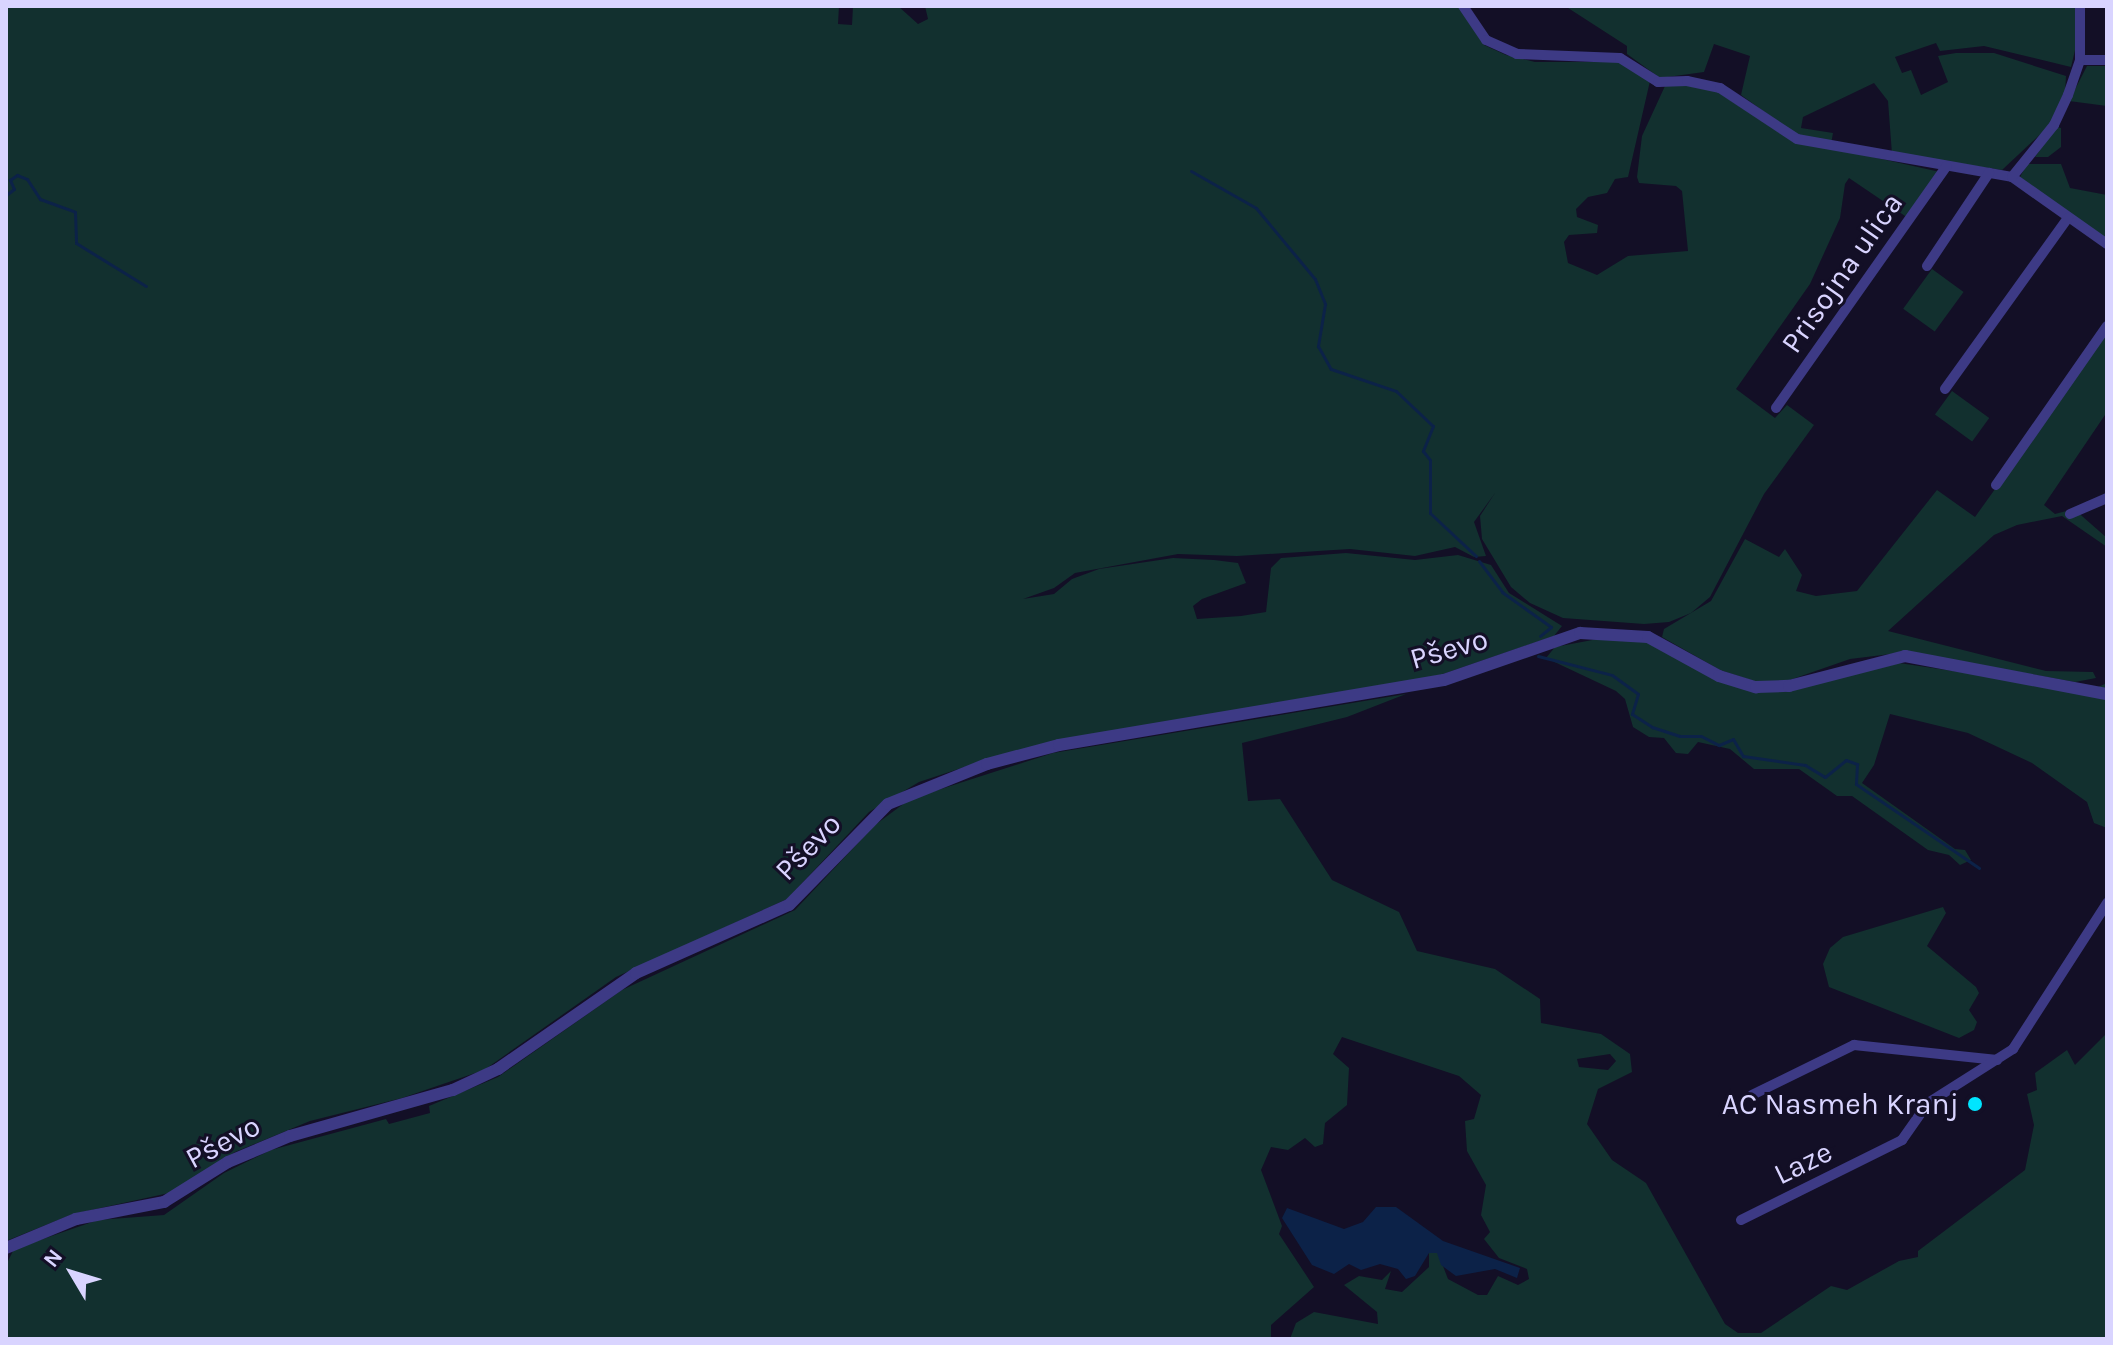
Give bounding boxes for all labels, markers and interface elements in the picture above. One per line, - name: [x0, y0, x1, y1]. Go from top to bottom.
- street label: Prisojna ulica: [1774, 186, 1910, 360]
- street label: Pševo: [1406, 621, 1492, 677]
- street label: Pševo: [768, 806, 848, 888]
- place label: AC Nasmeh Kranj: [1722, 1086, 1959, 1122]
- marker: AC Nasmeh Kranj: [1966, 1095, 1984, 1113]
- street label: Pševo: [180, 1108, 266, 1176]
- street label: Laze: [1768, 1134, 1838, 1192]
- north arrow: [32, 1233, 112, 1313]
- text: N: [38, 1244, 68, 1272]

